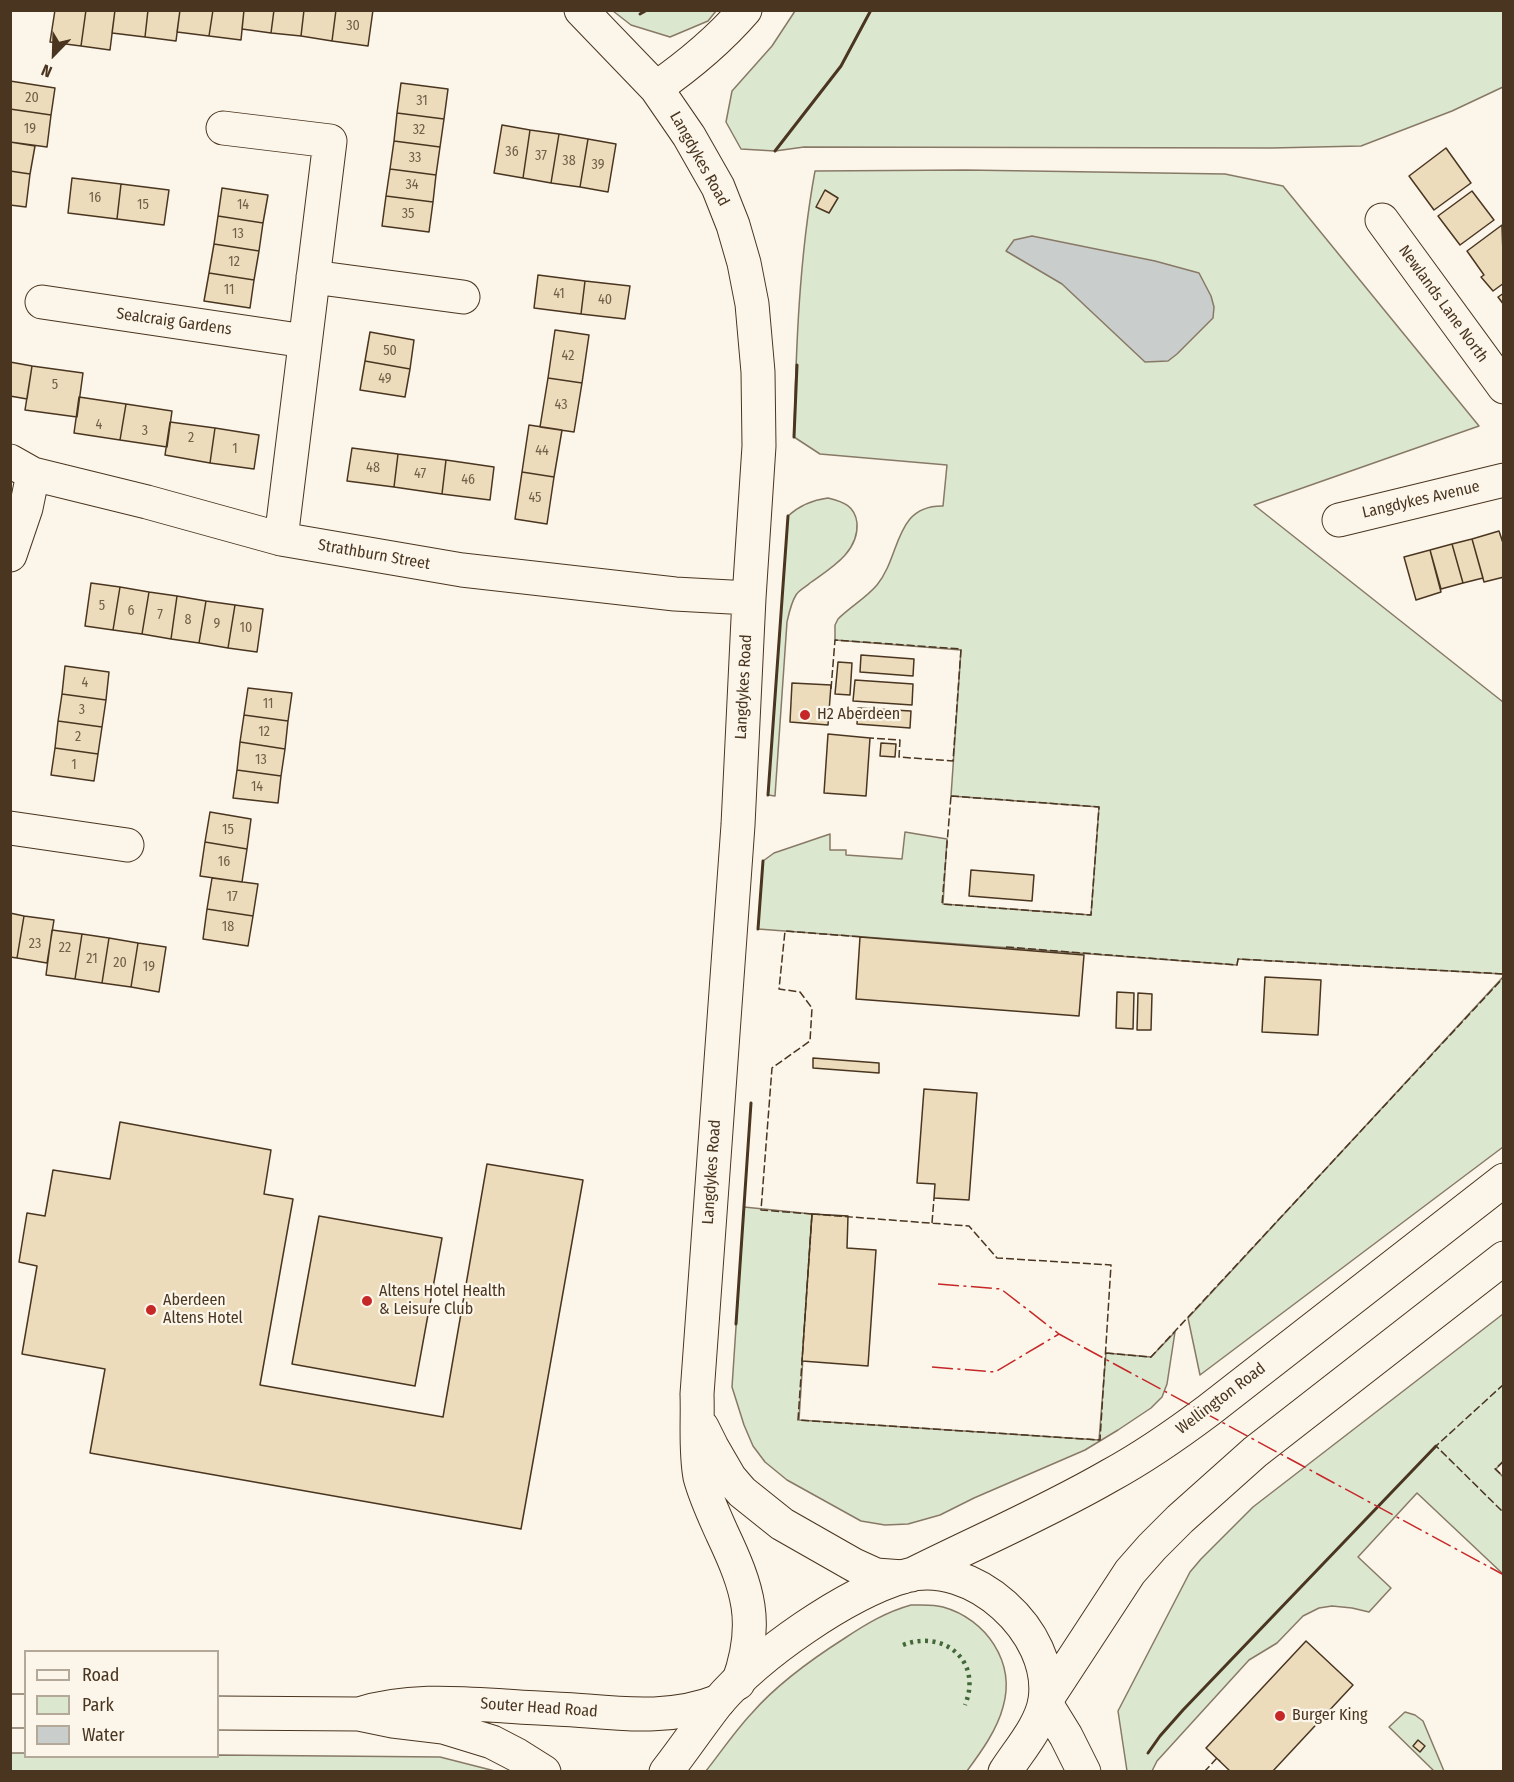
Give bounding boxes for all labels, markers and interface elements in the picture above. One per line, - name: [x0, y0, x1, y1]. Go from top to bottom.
- house number: 30: [346, 18, 360, 34]
- north arrow: [24, 24, 84, 84]
- text: N: [39, 60, 55, 82]
- house number: 20: [25, 90, 39, 106]
- house number: 31: [416, 93, 428, 109]
- street label: Langdykes Road: [665, 108, 733, 210]
- house number: 19: [24, 121, 36, 137]
- house number: 32: [413, 122, 425, 138]
- house number: 36: [505, 144, 519, 160]
- house number: 37: [535, 148, 547, 164]
- house number: 33: [409, 150, 421, 166]
- house number: 38: [562, 153, 576, 169]
- house number: 39: [592, 157, 604, 173]
- house number: 34: [405, 177, 419, 193]
- house number: 16: [89, 190, 101, 206]
- house number: 15: [137, 197, 149, 213]
- house number: 14: [237, 197, 249, 213]
- house number: 35: [402, 206, 414, 222]
- house number: 13: [232, 226, 244, 242]
- street label: Newlands Lane North: [1394, 242, 1492, 366]
- house number: 12: [228, 254, 240, 270]
- house number: 11: [224, 282, 234, 298]
- house number: 41: [553, 286, 565, 302]
- house number: 40: [598, 292, 612, 308]
- street label: Sealcraig Gardens: [115, 304, 233, 340]
- house number: 50: [383, 343, 397, 359]
- house number: 42: [562, 348, 574, 364]
- house number: 49: [378, 371, 392, 387]
- house number: 5: [52, 377, 58, 393]
- house number: 43: [555, 397, 567, 413]
- house number: 4: [96, 417, 102, 433]
- house number: 3: [142, 423, 148, 439]
- house number: 2: [188, 430, 194, 446]
- house number: 1: [232, 441, 238, 457]
- house number: 44: [535, 443, 549, 459]
- house number: 48: [366, 460, 380, 476]
- house number: 47: [414, 466, 426, 482]
- house number: 46: [461, 472, 475, 488]
- street label: Langdykes Avenue: [1360, 477, 1482, 523]
- house number: 45: [528, 490, 542, 506]
- street label: Strathburn Street: [316, 536, 432, 574]
- house number: 5: [99, 598, 105, 614]
- house number: 6: [128, 603, 134, 619]
- house number: 7: [157, 607, 163, 623]
- house number: 8: [185, 612, 191, 628]
- house number: 9: [214, 616, 220, 632]
- house number: 10: [240, 620, 252, 636]
- street label: Langdykes Road: [732, 634, 756, 740]
- house number: 4: [82, 675, 88, 691]
- house number: 11: [263, 696, 273, 712]
- house number: 3: [79, 702, 85, 718]
- place label: H2 Aberdeen: [817, 705, 900, 725]
- marker: H2 Aberdeen: [798, 708, 812, 722]
- house number: 12: [258, 724, 270, 740]
- house number: 2: [75, 729, 81, 745]
- house number: 13: [255, 752, 267, 768]
- house number: 1: [71, 757, 77, 773]
- house number: 14: [251, 779, 263, 795]
- house number: 15: [222, 822, 234, 838]
- house number: 16: [218, 854, 230, 870]
- house number: 17: [226, 889, 238, 905]
- house number: 18: [222, 919, 234, 935]
- house number: 23: [29, 936, 41, 952]
- house number: 22: [59, 940, 71, 956]
- house number: 21: [86, 951, 98, 967]
- house number: 20: [113, 955, 127, 971]
- house number: 19: [143, 959, 155, 975]
- street label: Langdykes Road: [699, 1119, 725, 1225]
- place label: Altens Hotel Health & Leisure Club: [379, 1282, 506, 1320]
- place label: Aberdeen Altens Hotel: [163, 1291, 243, 1329]
- marker: Altens Hotel Health & Leisure Club: [360, 1294, 374, 1308]
- marker: Aberdeen Altens Hotel: [144, 1303, 158, 1317]
- street label: Wellington Road: [1173, 1359, 1269, 1439]
- legend: [24, 1650, 219, 1758]
- text: Road: [82, 1664, 119, 1686]
- text: Park: [82, 1694, 114, 1716]
- street label: Souter Head Road: [480, 1694, 598, 1722]
- place label: Burger King: [1292, 1706, 1367, 1726]
- marker: Burger King: [1273, 1709, 1287, 1723]
- text: Water: [82, 1724, 125, 1746]

